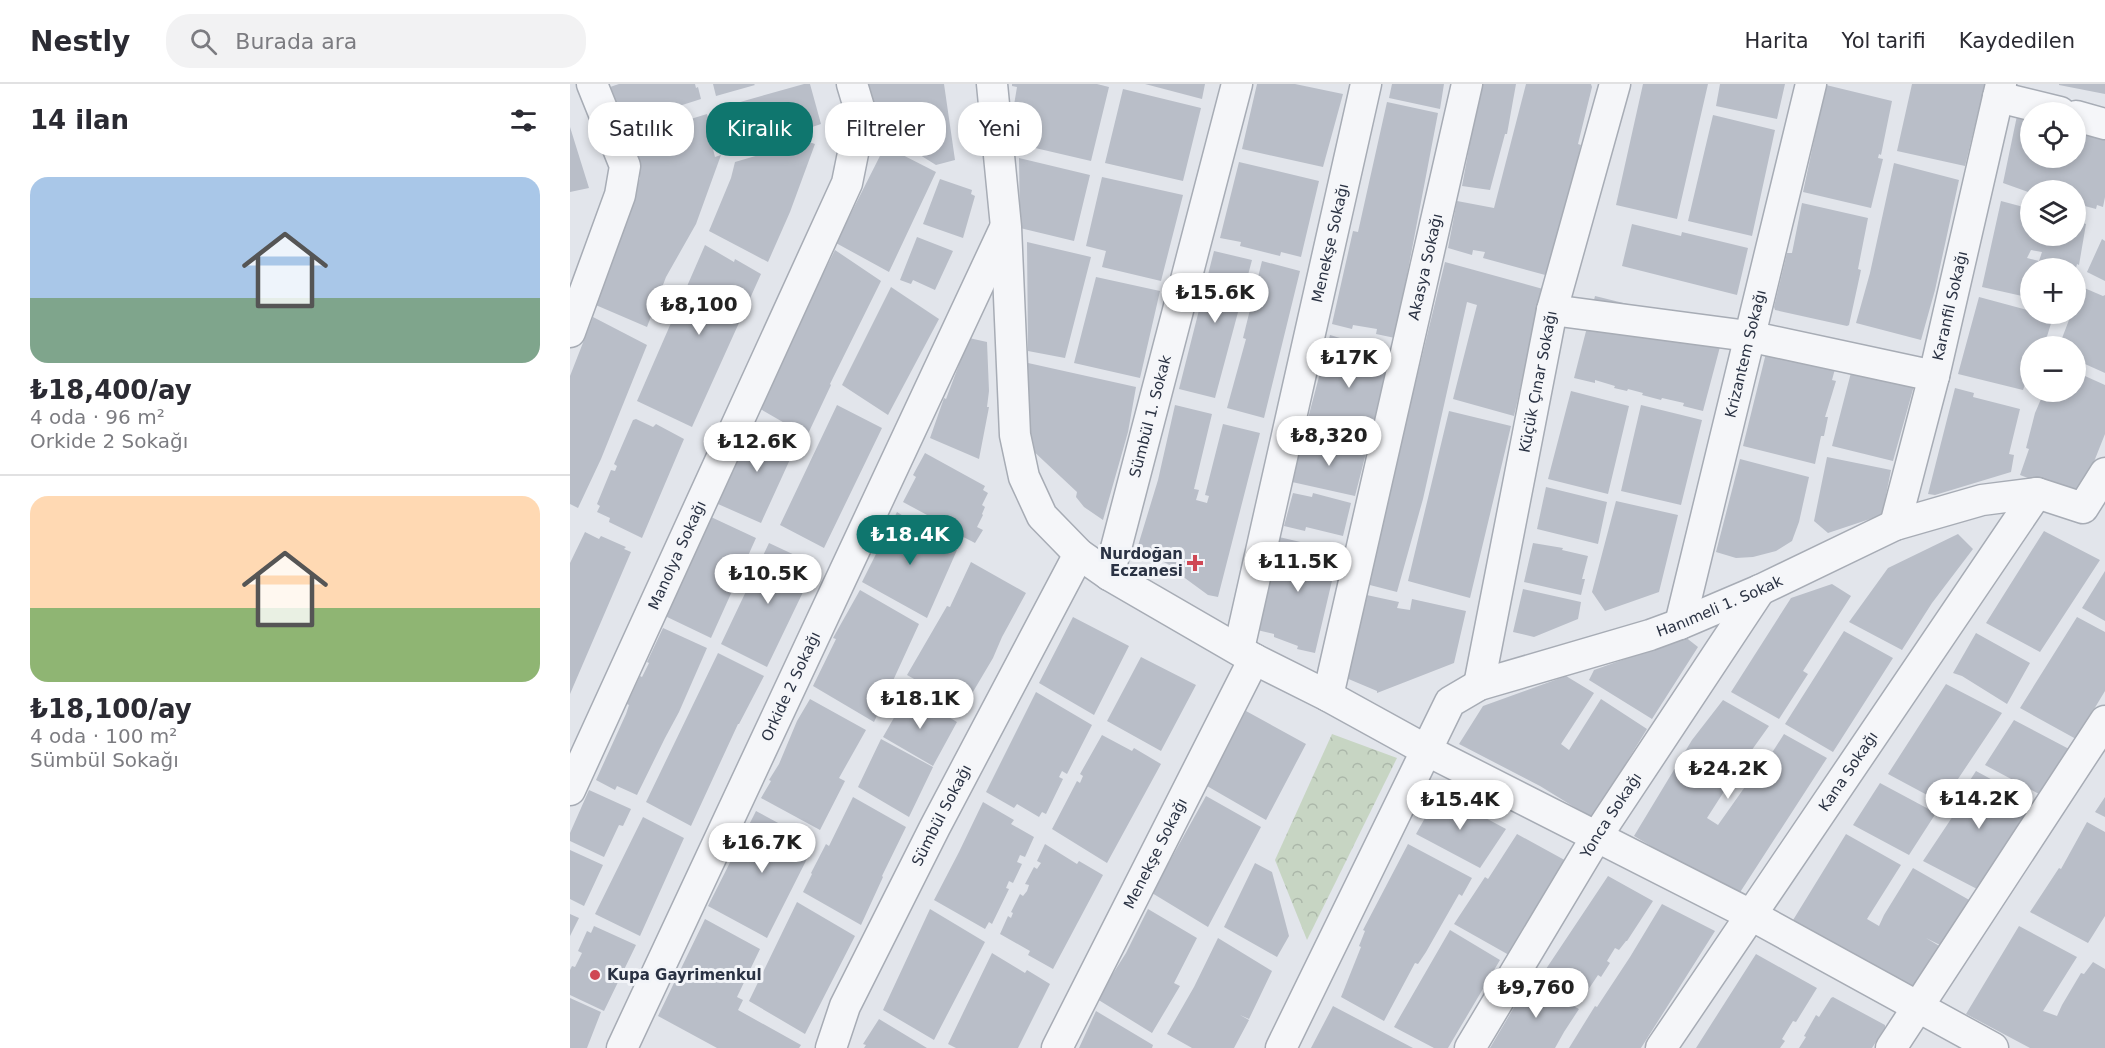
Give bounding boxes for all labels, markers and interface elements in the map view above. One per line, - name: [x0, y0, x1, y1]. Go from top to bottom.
- search box: [166, 14, 586, 68]
- text: Nestly: [30, 25, 130, 58]
- icon: search: [187, 25, 220, 58]
- text: Burada ara: [235, 29, 357, 54]
- text: Harita: [1744, 29, 1809, 53]
- text: Yol tarifi: [1842, 29, 1926, 53]
- text: Kaydedilen: [1959, 29, 2075, 53]
- chip: Satılık: [588, 102, 694, 156]
- chip: Kiralık: [706, 102, 813, 156]
- chip: Filtreler: [825, 102, 946, 156]
- chip: Yeni: [958, 102, 1042, 156]
- map controls: [2020, 102, 2086, 402]
- button: locate: [2020, 102, 2086, 168]
- icon: filters: [507, 104, 540, 137]
- text: 14 ilan: [30, 105, 129, 135]
- button: layers: [2020, 180, 2086, 246]
- street label: Menekşe Sokağı: [1308, 182, 1352, 304]
- street label: Akasya Sokağı: [1405, 212, 1446, 322]
- icon: home: [231, 216, 339, 324]
- street label: Karanfil Sokağı: [1929, 249, 1971, 363]
- button: +: [2020, 258, 2086, 324]
- pin: ₺15.6K: [1166, 273, 1264, 324]
- text: ₺15.6K: [1176, 280, 1254, 304]
- pin: ₺8,100: [650, 285, 748, 336]
- street label: Krizantem Sokağı: [1721, 288, 1770, 420]
- text: ₺8,100: [660, 292, 738, 316]
- street label: Küçük Çınar Sokağı: [1515, 309, 1561, 454]
- button: −: [2020, 336, 2086, 402]
- pin: ₺17K: [1313, 338, 1385, 389]
- text: ₺17K: [1320, 345, 1378, 369]
- street label: Sümbül 1. Sokak: [1126, 353, 1175, 479]
- text: ₺18,400/ay: [30, 375, 192, 405]
- text: 4 oda · 96 m²: [30, 405, 165, 429]
- pin: ₺8,320: [1280, 416, 1378, 467]
- pin: ₺12.6K: [708, 422, 806, 473]
- text: ₺8,320: [1290, 423, 1368, 447]
- text: Orkide 2 Sokağı: [30, 429, 188, 453]
- text: ₺12.6K: [718, 429, 796, 453]
- street label: Manolya Sokağı: [644, 498, 710, 613]
- pin: ₺18.4K: [861, 515, 959, 566]
- text: ₺18.4K: [871, 522, 949, 546]
- icon: home: [231, 535, 339, 643]
- pin: ₺11.5K: [1249, 542, 1347, 593]
- place label: Nurdoğan Eczanesi: [1100, 545, 1183, 580]
- text: ₺11.5K: [1259, 549, 1337, 573]
- pin: ₺10.5K: [719, 554, 817, 605]
- marker: Nurdoğan Eczanesi: [1188, 556, 1202, 570]
- text: ₺10.5K: [729, 561, 807, 585]
- street label: Hanımeli 1. Sokak: [1654, 571, 1786, 641]
- street label: Orkide 2 Sokağı: [758, 629, 824, 744]
- pin: ₺18.1K: [871, 679, 969, 730]
- text: ₺18.1K: [881, 686, 959, 710]
- text: ₺18,100/ay: [30, 694, 192, 724]
- text: 4 oda · 100 m²: [30, 724, 177, 748]
- street label: Kana Sokağı: [1815, 728, 1882, 815]
- text: Sümbül Sokağı: [30, 748, 179, 772]
- pin: ₺24.2K: [1679, 749, 1777, 800]
- text: ₺24.2K: [1689, 756, 1767, 780]
- street label: Sümbül Sokağı: [908, 762, 975, 869]
- street label: Yonca Sokağı: [1576, 769, 1645, 862]
- pin: ₺14.2K: [1930, 779, 2028, 830]
- pin: ₺15.4K: [1411, 780, 1509, 831]
- text: ₺14.2K: [1940, 786, 2018, 810]
- text: ₺15.4K: [1421, 787, 1499, 811]
- street label: Menekşe Sokağı: [1120, 795, 1191, 912]
- pin: ₺16.7K: [713, 823, 811, 874]
- text: ₺16.7K: [723, 830, 801, 854]
- place label: Kupa Gayrimenkul: [607, 966, 762, 984]
- marker: Kupa Gayrimenkul: [588, 968, 602, 982]
- pin: ₺9,760: [1487, 968, 1585, 1019]
- text: ₺9,760: [1497, 975, 1575, 999]

